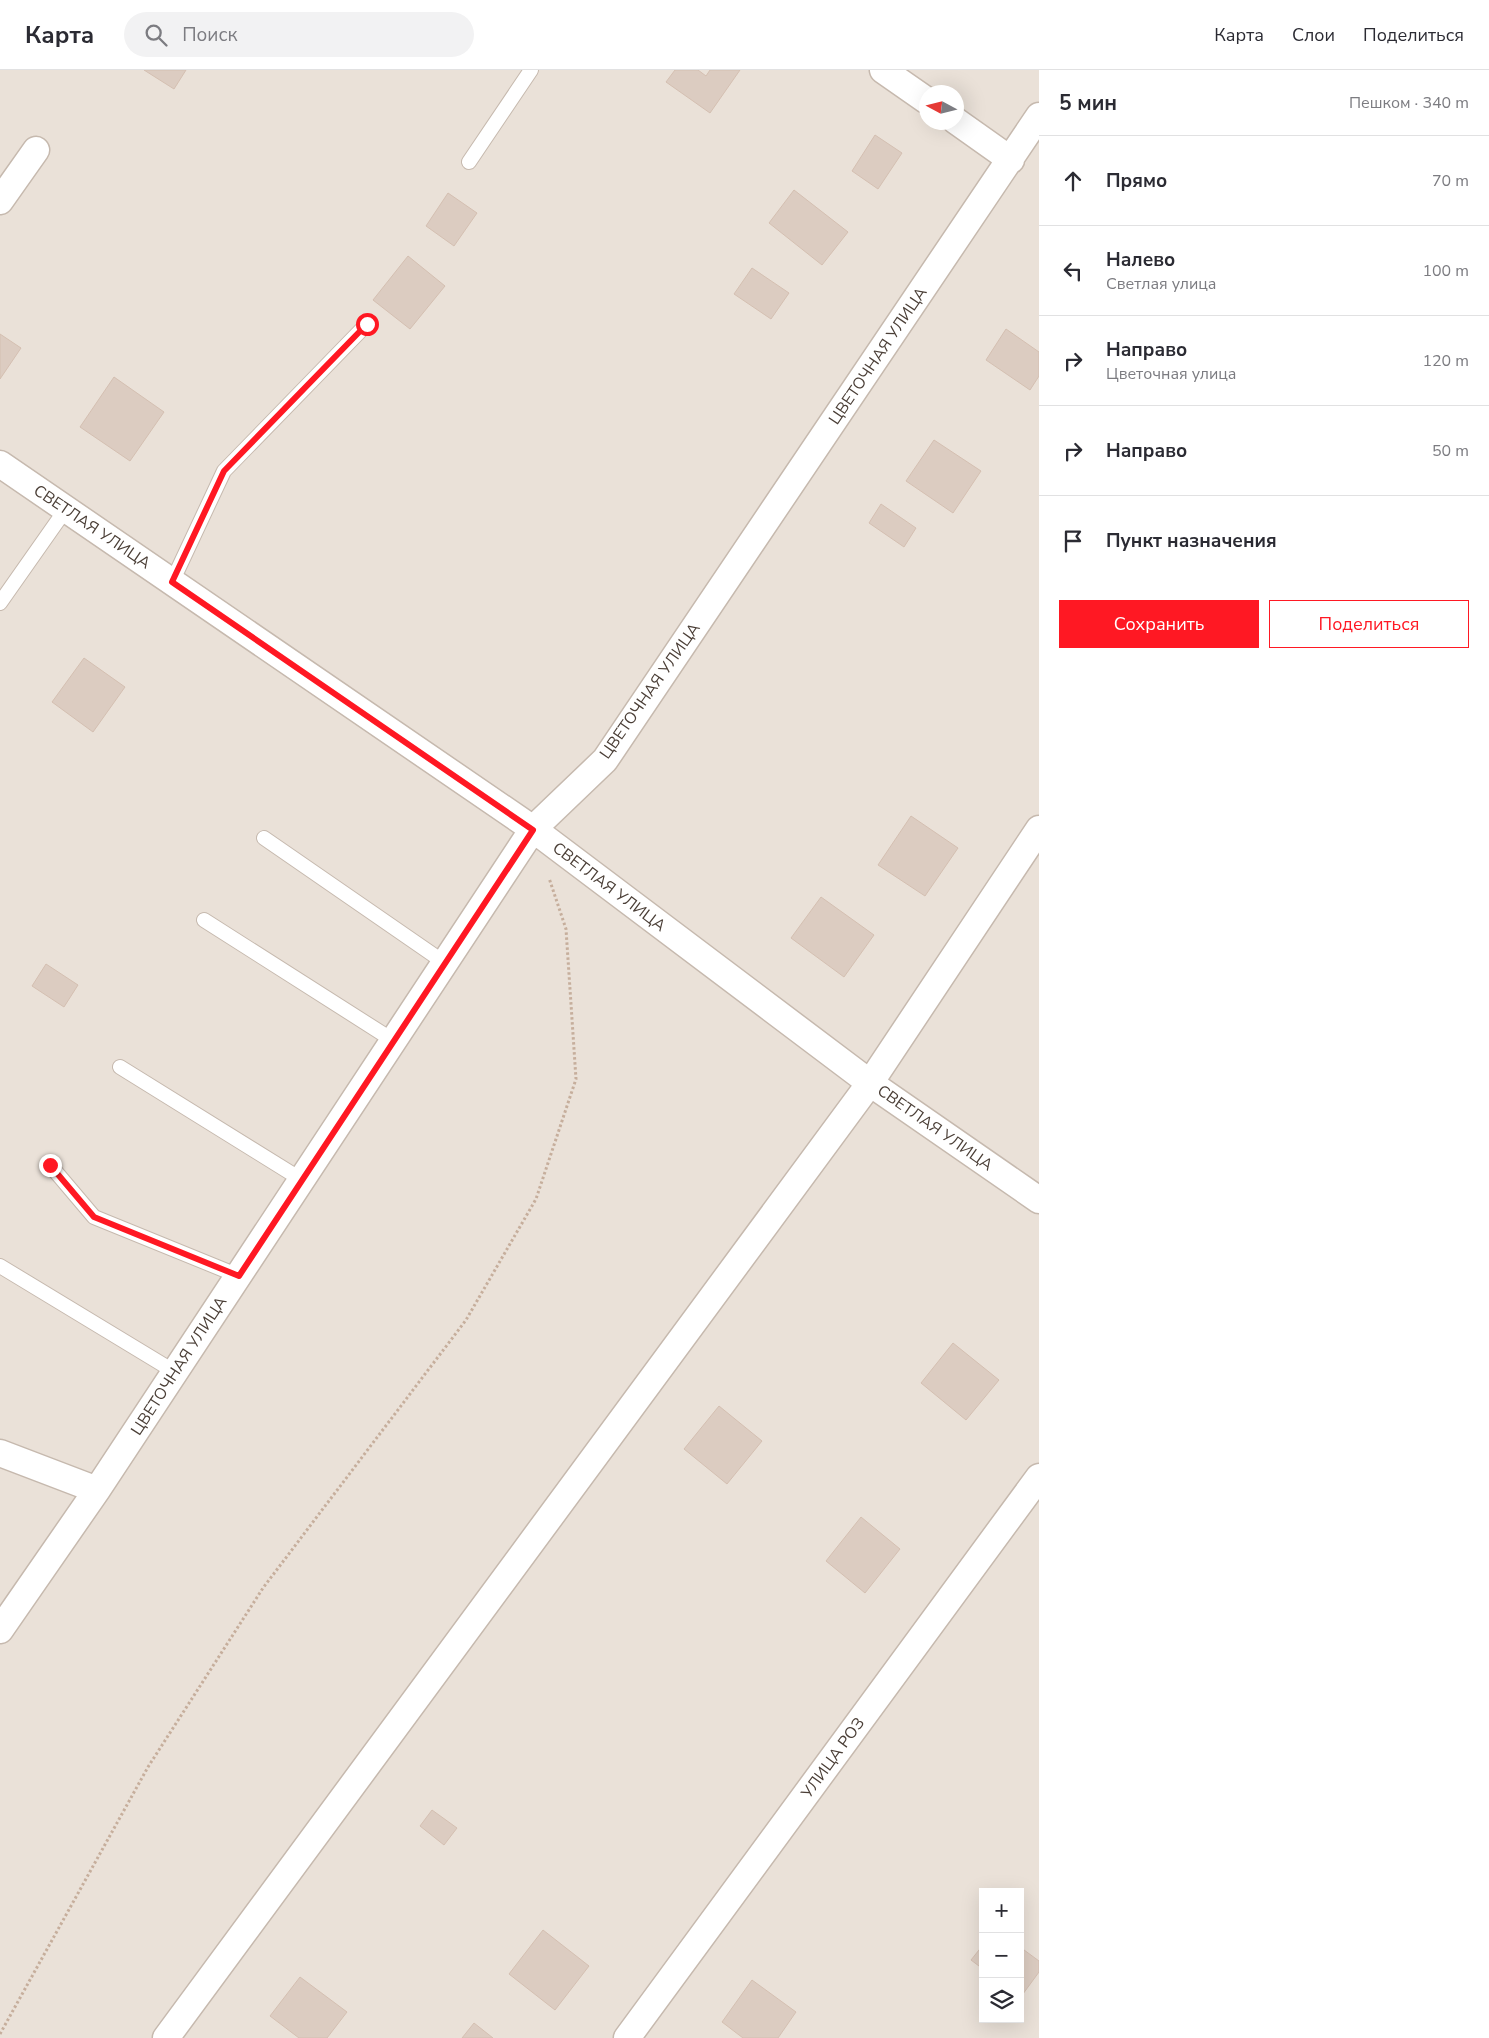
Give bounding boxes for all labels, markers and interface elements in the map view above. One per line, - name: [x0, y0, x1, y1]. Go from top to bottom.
- search box: [124, 12, 474, 57]
- text: Карта: [25, 19, 94, 51]
- icon: search: [142, 21, 170, 49]
- text: Поиск: [182, 22, 237, 48]
- text: Карта: [1214, 23, 1264, 47]
- text: Слои: [1292, 23, 1335, 47]
- text: Поделиться: [1363, 23, 1464, 47]
- north arrow: [919, 85, 964, 130]
- text: 5 мин: [1059, 89, 1117, 117]
- text: Пешком · 340 m: [1349, 92, 1469, 114]
- icon: ahead: [1059, 167, 1087, 195]
- text: Прямо: [1106, 168, 1167, 194]
- text: 70 m: [1432, 170, 1469, 192]
- text: Налево: [1106, 247, 1175, 273]
- icon: left: [1059, 257, 1087, 285]
- text: 100 m: [1422, 260, 1469, 282]
- text: Светлая улица: [1106, 273, 1216, 295]
- street label: ЦВЕТОЧНАЯ УЛИЦА: [824, 283, 932, 429]
- route start: [356, 313, 379, 336]
- text: Направо: [1106, 337, 1187, 363]
- icon: right: [1059, 347, 1087, 375]
- text: 120 m: [1422, 350, 1469, 372]
- text: Цветочная улица: [1106, 363, 1236, 385]
- icon: right: [1059, 437, 1087, 465]
- text: Направо: [1106, 438, 1187, 464]
- text: 50 m: [1432, 440, 1469, 462]
- street label: СВЕТЛАЯ УЛИЦА: [29, 480, 155, 574]
- icon: arrive: [1059, 527, 1087, 555]
- text: Пункт назначения: [1106, 528, 1277, 554]
- button: Сохранить: [1059, 600, 1259, 648]
- button: Поделиться: [1269, 600, 1469, 648]
- street label: ЦВЕТОЧНАЯ УЛИЦА: [595, 618, 706, 764]
- street label: СВЕТЛАЯ УЛИЦА: [548, 837, 670, 937]
- street label: СВЕТЛАЯ УЛИЦА: [873, 1080, 998, 1176]
- route end: [39, 1154, 62, 1177]
- street label: ЦВЕТОЧНАЯ УЛИЦА: [126, 1292, 232, 1440]
- street label: УЛИЦА РОЗ: [796, 1713, 870, 1804]
- map controls: [979, 1888, 1024, 2023]
- button: +: [979, 1888, 1024, 1933]
- button: −: [979, 1933, 1024, 1978]
- button: layers: [979, 1978, 1024, 2023]

